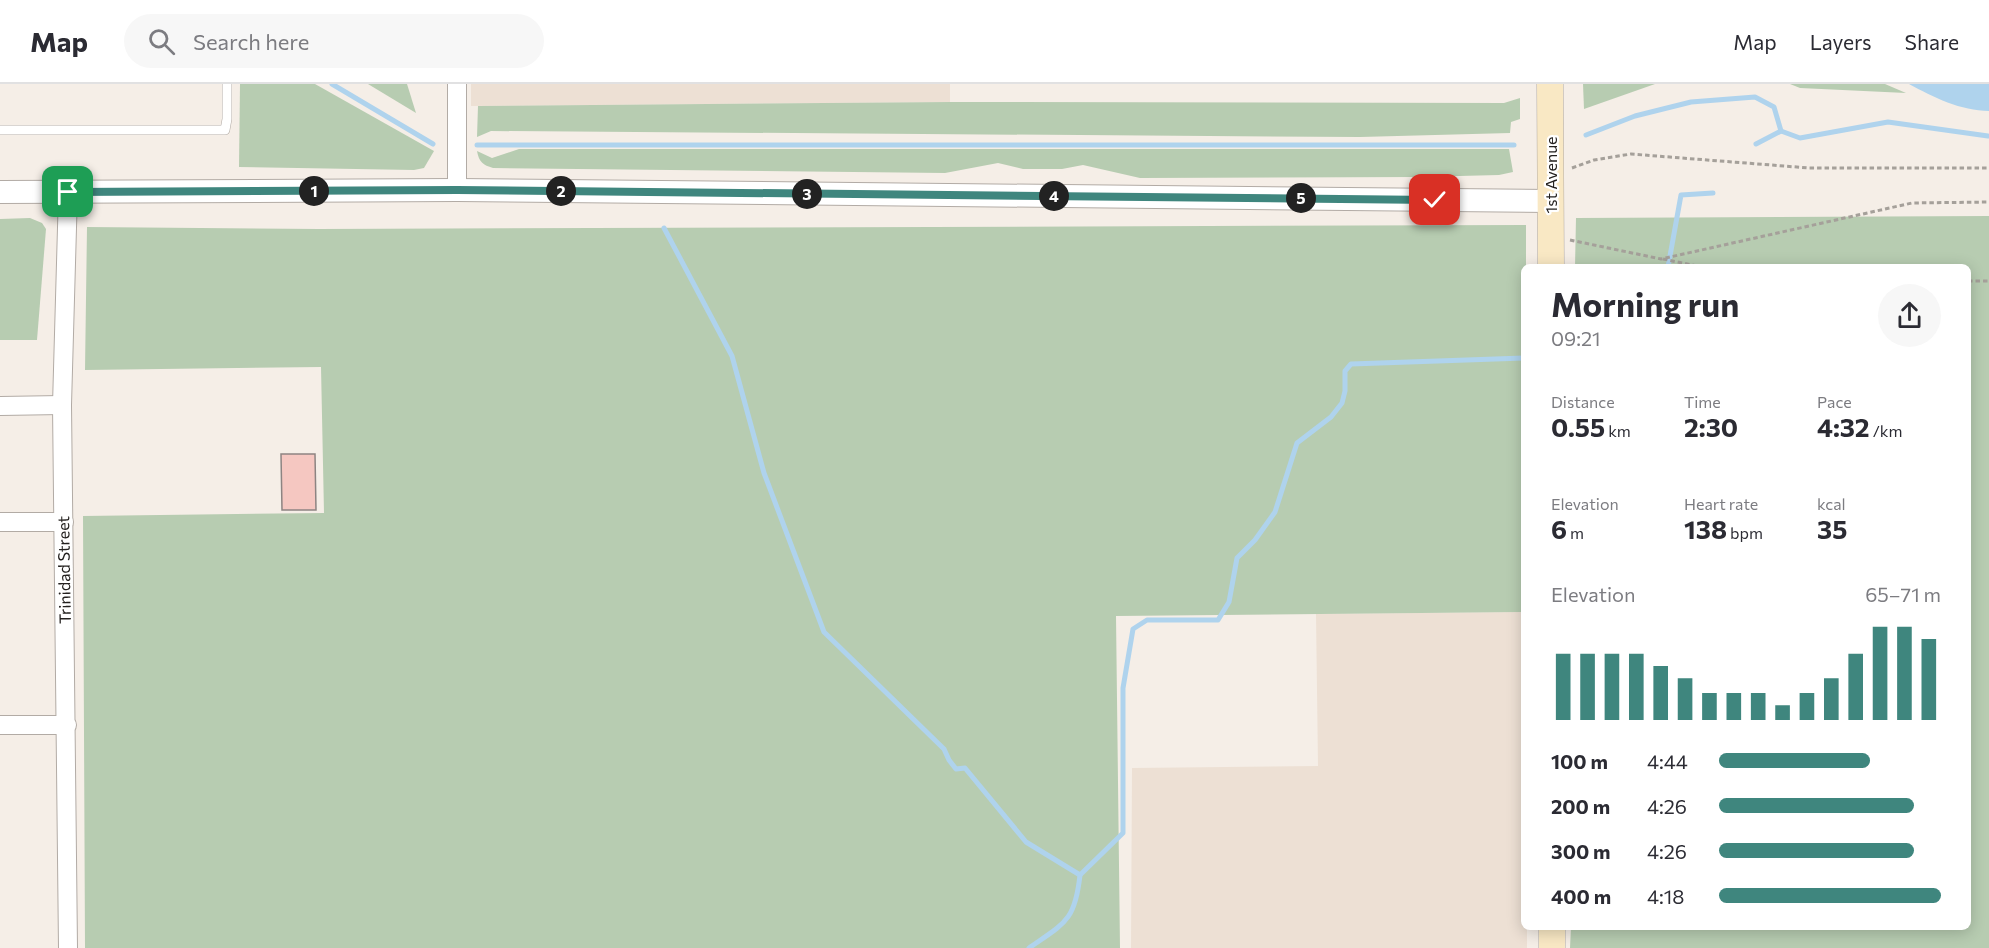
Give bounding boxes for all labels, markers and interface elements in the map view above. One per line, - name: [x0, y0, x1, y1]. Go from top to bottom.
- search box: [124, 14, 544, 68]
- text: Map: [30, 24, 88, 58]
- icon: search: [145, 25, 178, 58]
- text: Search here: [193, 28, 309, 55]
- text: Map: [1733, 29, 1777, 54]
- text: Layers: [1810, 29, 1872, 54]
- text: Share: [1905, 29, 1959, 54]
- street label: 1st Avenue: [1541, 136, 1560, 214]
- pin: [42, 166, 93, 217]
- pin: [1409, 174, 1460, 225]
- icon: arrive: [51, 175, 84, 208]
- pin: 1: [299, 176, 329, 206]
- pin: 2: [546, 176, 576, 206]
- pin: 3: [792, 179, 822, 209]
- text: 1: [310, 181, 318, 200]
- text: 2: [556, 181, 566, 200]
- pin: 4: [1039, 181, 1069, 211]
- pin: 5: [1286, 183, 1316, 213]
- icon: check: [1418, 183, 1451, 216]
- text: 3: [802, 184, 812, 203]
- text: 4: [1049, 186, 1059, 205]
- text: 5: [1296, 188, 1306, 207]
- text: Morning run: [1551, 283, 1739, 324]
- button: share: [1878, 284, 1941, 347]
- text: 09:21: [1551, 326, 1601, 350]
- text: Distance: [1551, 392, 1615, 411]
- text: Time: [1684, 392, 1721, 411]
- text: Pace: [1817, 392, 1852, 411]
- text: 0.55: [1551, 411, 1605, 442]
- text: 2:30: [1684, 411, 1738, 442]
- text: 4:32: [1817, 411, 1870, 442]
- text: km: [1605, 421, 1631, 440]
- text: /km: [1870, 421, 1902, 440]
- text: Elevation: [1551, 494, 1619, 513]
- text: Heart rate: [1684, 494, 1758, 513]
- text: kcal: [1817, 494, 1846, 513]
- text: 6: [1551, 513, 1567, 544]
- text: 138: [1684, 513, 1727, 544]
- text: 35: [1817, 513, 1847, 544]
- street label: Trinidad Street: [53, 515, 74, 624]
- text: m: [1567, 523, 1584, 542]
- text: bpm: [1727, 523, 1763, 542]
- text: Elevation: [1551, 582, 1636, 606]
- text: 65–71 m: [1865, 582, 1941, 606]
- text: 100 m: [1551, 749, 1608, 773]
- text: 4:44: [1647, 749, 1688, 773]
- text: 200 m: [1551, 794, 1610, 818]
- text: 4:26: [1647, 794, 1687, 818]
- text: 300 m: [1551, 839, 1611, 863]
- text: 4:26: [1647, 839, 1687, 863]
- text: 400 m: [1551, 884, 1611, 908]
- text: 4:18: [1647, 884, 1684, 908]

